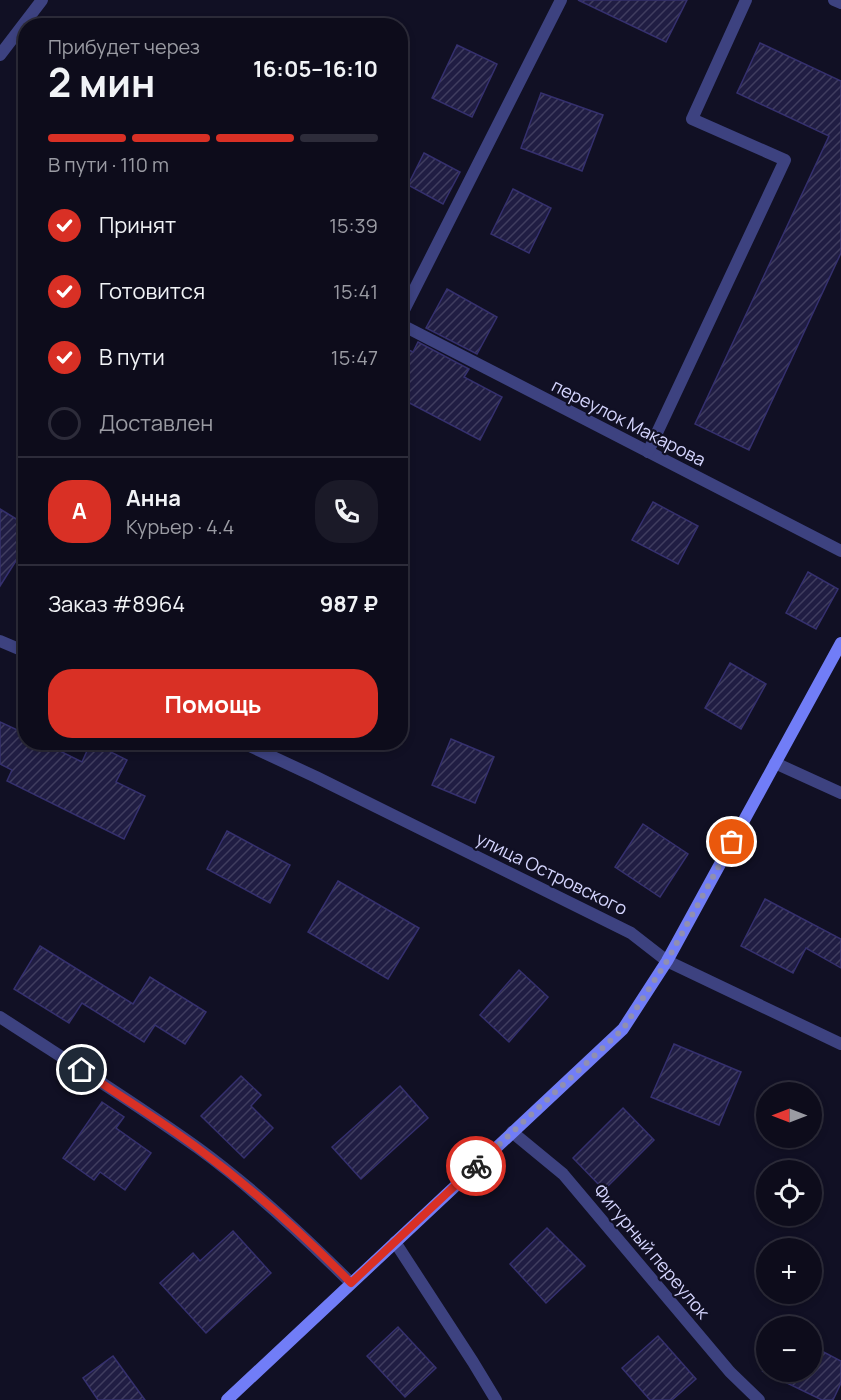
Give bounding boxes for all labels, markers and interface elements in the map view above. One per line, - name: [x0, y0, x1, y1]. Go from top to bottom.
- text: Прибудет через: [48, 33, 200, 60]
- text: 16:05–16:10: [253, 54, 378, 84]
- text: 2 мин: [48, 55, 155, 109]
- text: В пути · 110 m: [48, 151, 169, 178]
- icon: check: [48, 209, 81, 242]
- text: Принят: [99, 210, 176, 240]
- text: 15:39: [329, 212, 378, 239]
- icon: check: [48, 275, 81, 308]
- text: Готовится: [99, 276, 205, 306]
- text: 15:41: [333, 278, 378, 305]
- icon: check: [48, 341, 81, 374]
- text: В пути: [99, 342, 165, 372]
- text: 15:47: [331, 344, 378, 371]
- street label: переулок Макарова: [548, 373, 710, 471]
- text: Доставлен: [99, 408, 213, 438]
- button: phone: [315, 480, 378, 543]
- text: Анна: [126, 483, 181, 513]
- text: А: [72, 496, 87, 526]
- text: Курьер · 4.4: [126, 513, 234, 540]
- text: Заказ #8964: [48, 589, 185, 619]
- text: 987 ₽: [320, 589, 378, 619]
- button: Помощь: [48, 669, 378, 738]
- pin: [706, 816, 757, 867]
- icon: bag: [715, 825, 748, 858]
- street label: улица Островского: [472, 826, 632, 920]
- pin: [56, 1044, 107, 1095]
- icon: home: [65, 1053, 98, 1086]
- north arrow: [756, 1082, 822, 1148]
- map controls: [756, 1082, 822, 1382]
- courier: [446, 1136, 506, 1196]
- icon: bike: [460, 1150, 493, 1183]
- button: locate: [756, 1160, 822, 1226]
- street label: Фигурный переулок: [589, 1179, 716, 1324]
- button: +: [756, 1238, 822, 1304]
- button: −: [756, 1316, 822, 1382]

